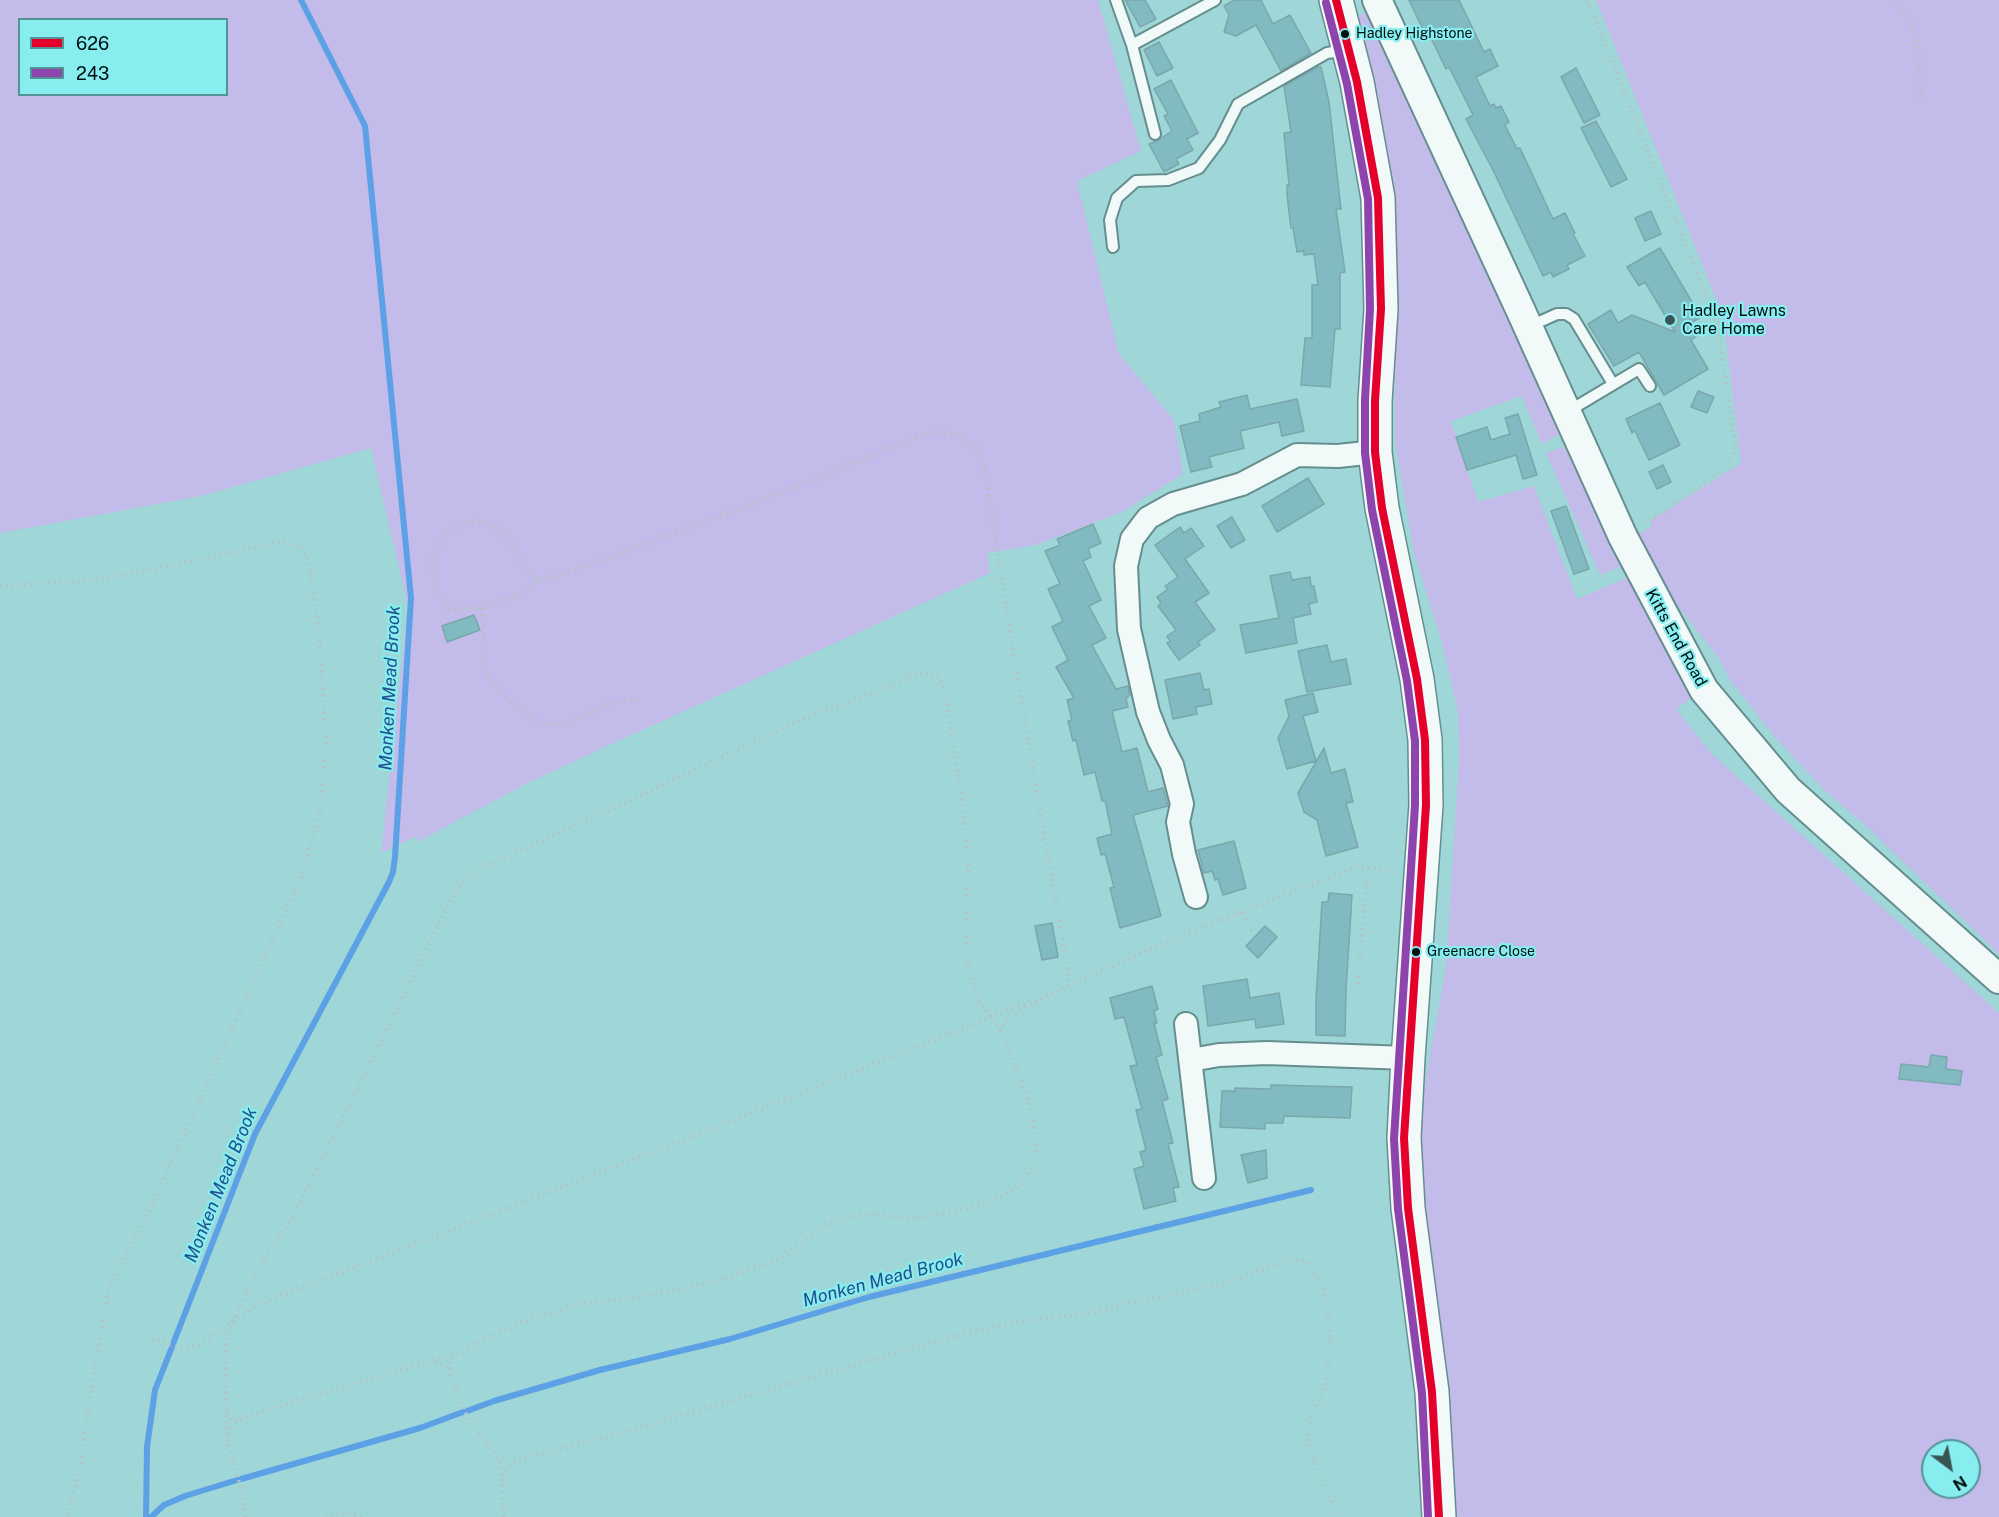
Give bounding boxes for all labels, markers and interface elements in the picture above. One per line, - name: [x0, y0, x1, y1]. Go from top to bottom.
- legend: [18, 18, 228, 96]
- place label: Hadley Highstone: [1356, 26, 1472, 42]
- marker: Hadley Highstone: [1339, 28, 1351, 40]
- text: 626: [76, 33, 109, 54]
- text: 243: [76, 63, 109, 84]
- place label: Hadley Lawns Care Home: [1682, 301, 1786, 339]
- marker: Hadley Lawns Care Home: [1663, 313, 1677, 327]
- street label: Kitts End Road: [1641, 586, 1711, 690]
- water label: Monken Mead Brook: [375, 605, 405, 771]
- place label: Greenacre Close: [1427, 944, 1535, 960]
- marker: Greenacre Close: [1410, 946, 1422, 958]
- water label: Monken Mead Brook: [180, 1104, 262, 1266]
- water label: Monken Mead Brook: [800, 1248, 966, 1312]
- north arrow: [1921, 1439, 1981, 1499]
- text: N: [1949, 1472, 1970, 1494]

